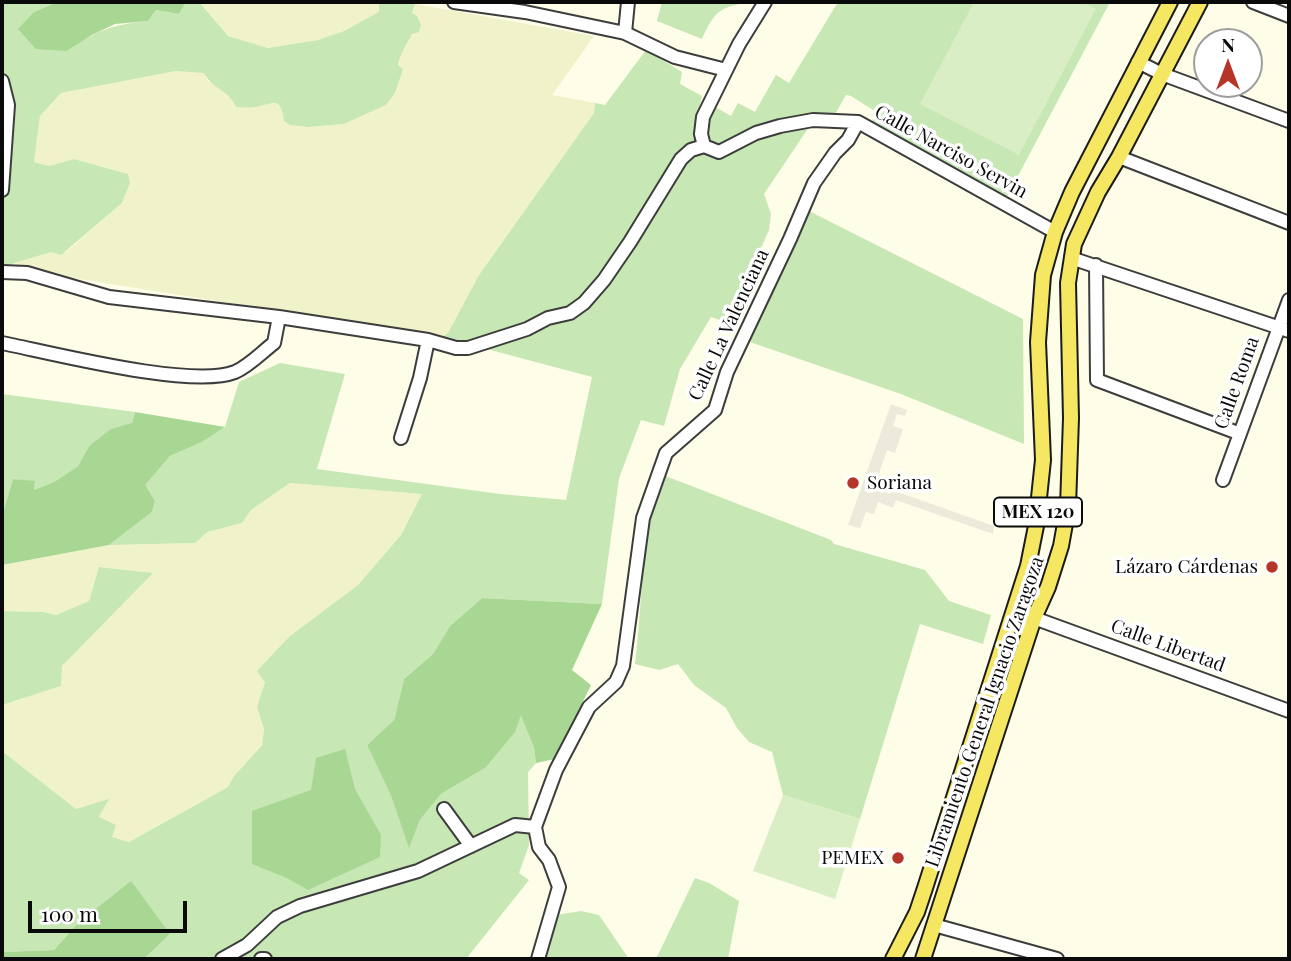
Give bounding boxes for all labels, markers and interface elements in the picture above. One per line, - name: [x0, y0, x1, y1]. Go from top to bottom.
- north arrow: [1193, 28, 1263, 98]
- text: N: [1221, 31, 1235, 57]
- street label: Calle Narciso Servin: [871, 101, 1031, 203]
- street label: Calle La Valenciana: [684, 246, 774, 404]
- street label: Calle Roma: [1210, 334, 1264, 432]
- place label: Soriana: [867, 472, 932, 494]
- marker: Soriana: [845, 475, 861, 491]
- road number: MEX 120: [994, 498, 1082, 526]
- street label: Libramiento General Ignacio Zaragoza: [921, 554, 1049, 870]
- place label: Lázaro Cárdenas: [1115, 556, 1258, 578]
- marker: Lázaro Cárdenas: [1264, 559, 1280, 575]
- street label: Calle Libertad: [1108, 615, 1228, 677]
- place label: PEMEX: [821, 847, 884, 869]
- marker: PEMEX: [890, 850, 906, 866]
- scale bar: [32, 888, 191, 932]
- text: 100 m: [41, 899, 98, 927]

